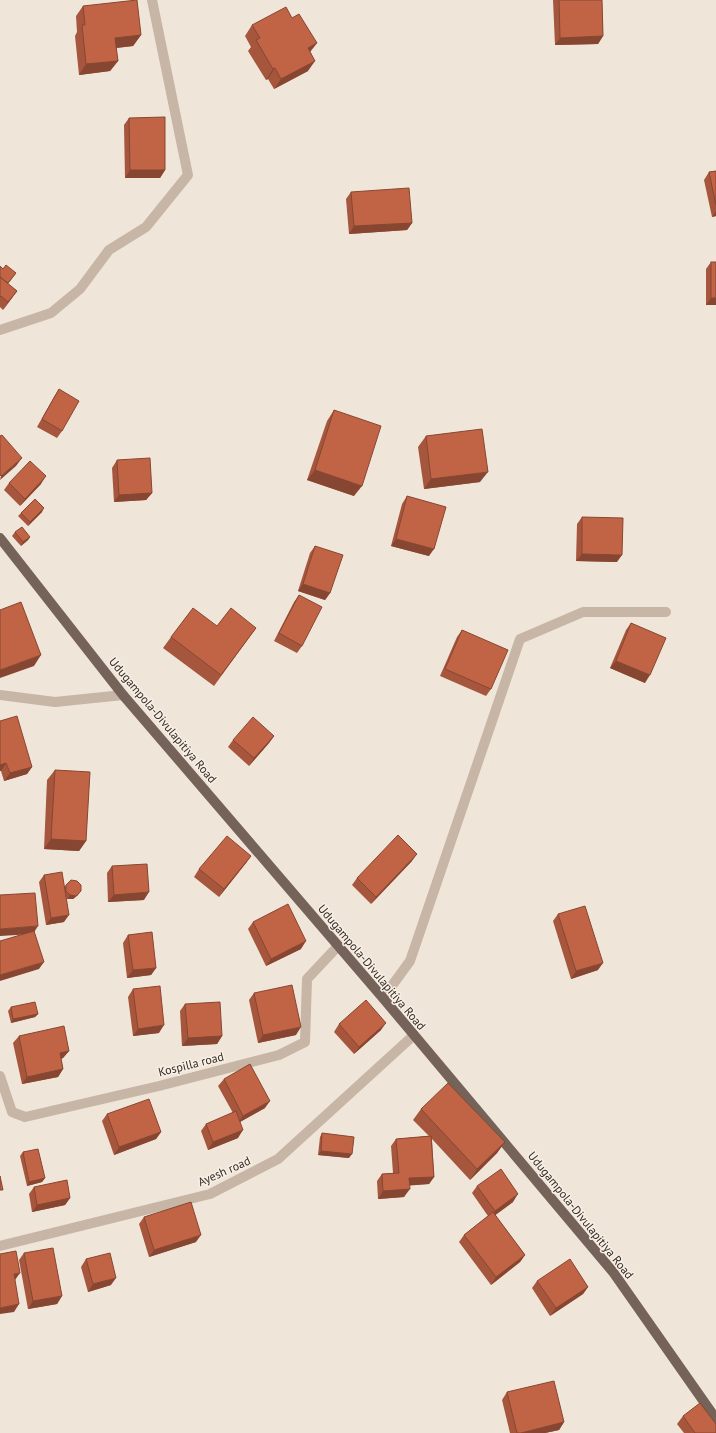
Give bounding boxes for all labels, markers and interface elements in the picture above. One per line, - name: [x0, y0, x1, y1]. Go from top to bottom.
- street label: Udugampola-Divulapitiya Road: [106, 654, 220, 786]
- street label: Udugampola-Divulapitiya Road: [315, 901, 429, 1033]
- street label: Kospilla road: [157, 1049, 225, 1079]
- street label: Udugampola-Divulapitiya Road: [525, 1148, 637, 1282]
- street label: Ayesh road: [195, 1153, 253, 1189]

